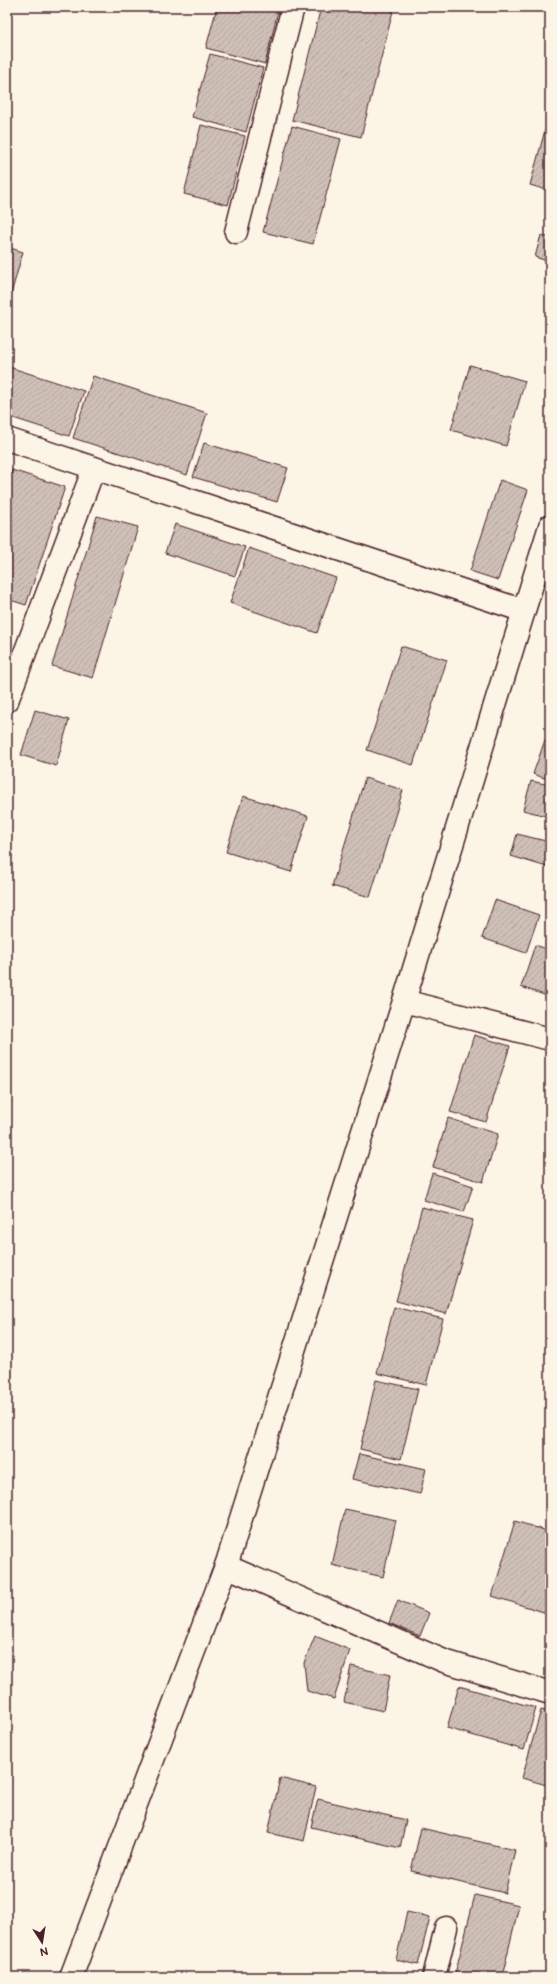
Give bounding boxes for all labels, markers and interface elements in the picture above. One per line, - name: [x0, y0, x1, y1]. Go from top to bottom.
- north arrow: [22, 1922, 62, 1962]
- text: N: [39, 1944, 49, 1959]

